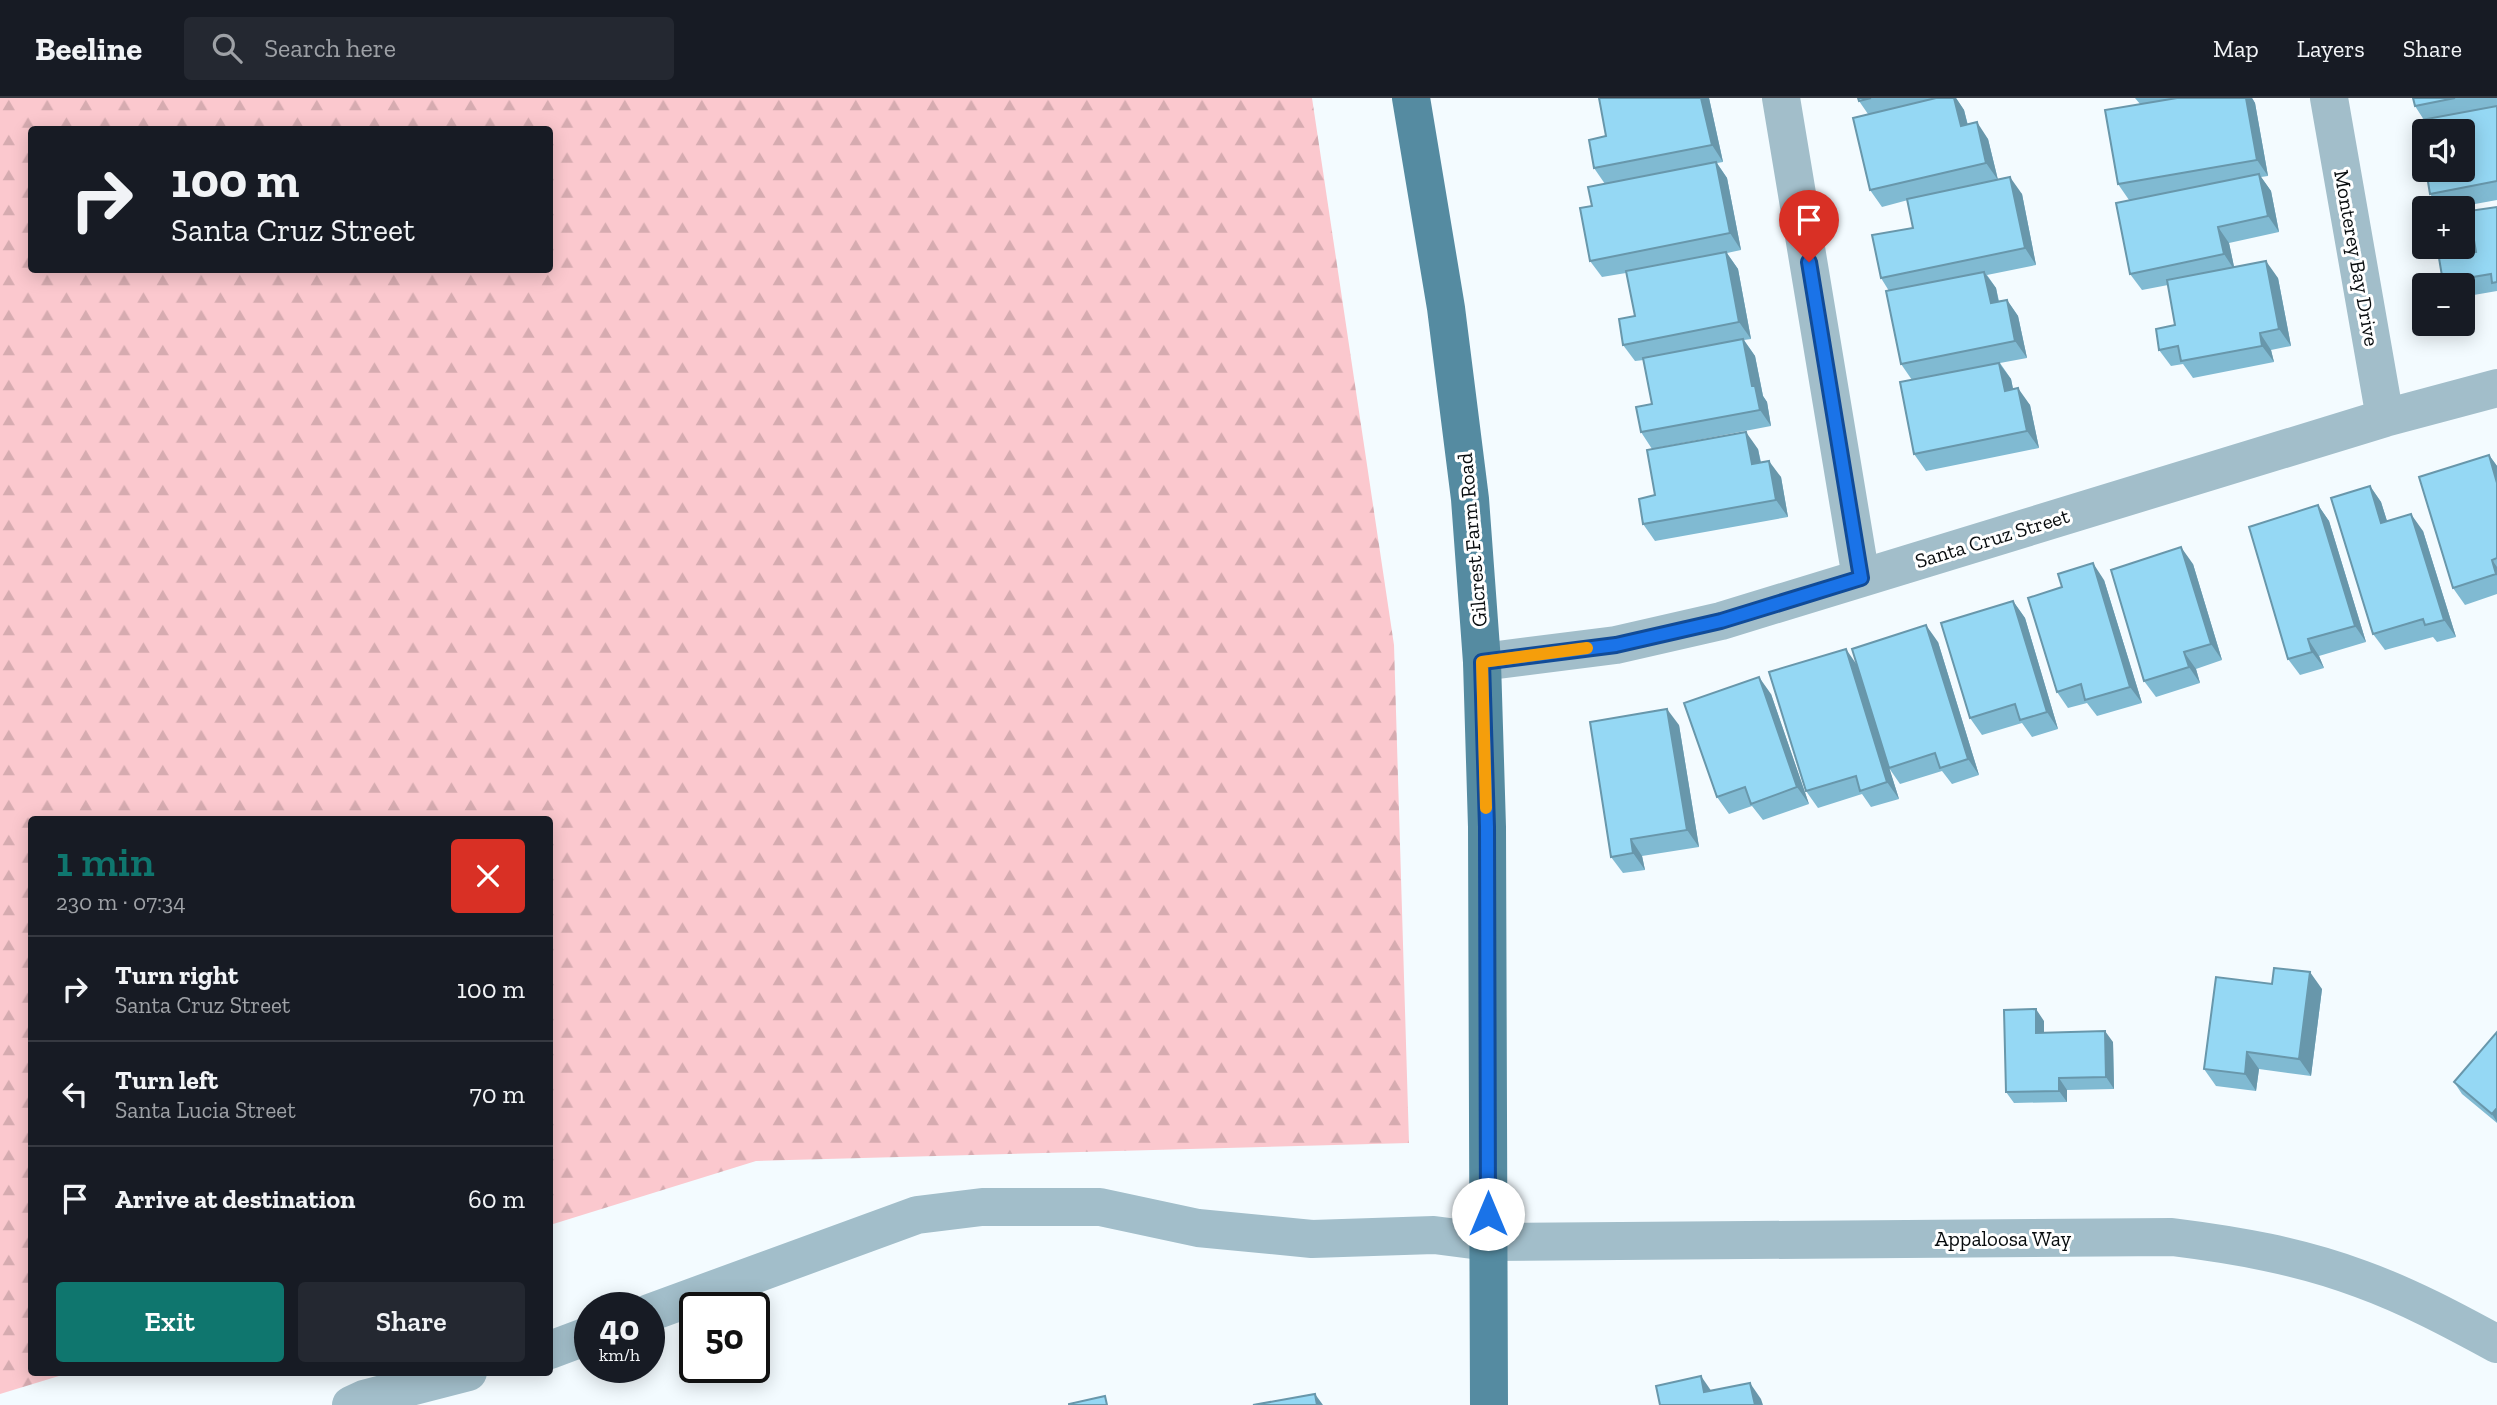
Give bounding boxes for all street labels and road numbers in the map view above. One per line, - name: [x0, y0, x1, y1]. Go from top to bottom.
- street label: Monterey Bay Drive: [2329, 168, 2385, 348]
- street label: Gilcrest Farm Road: [1452, 451, 1492, 628]
- street label: Santa Cruz Street: [1912, 503, 2072, 573]
- street label: Appaloosa Way: [1935, 1226, 2071, 1251]

